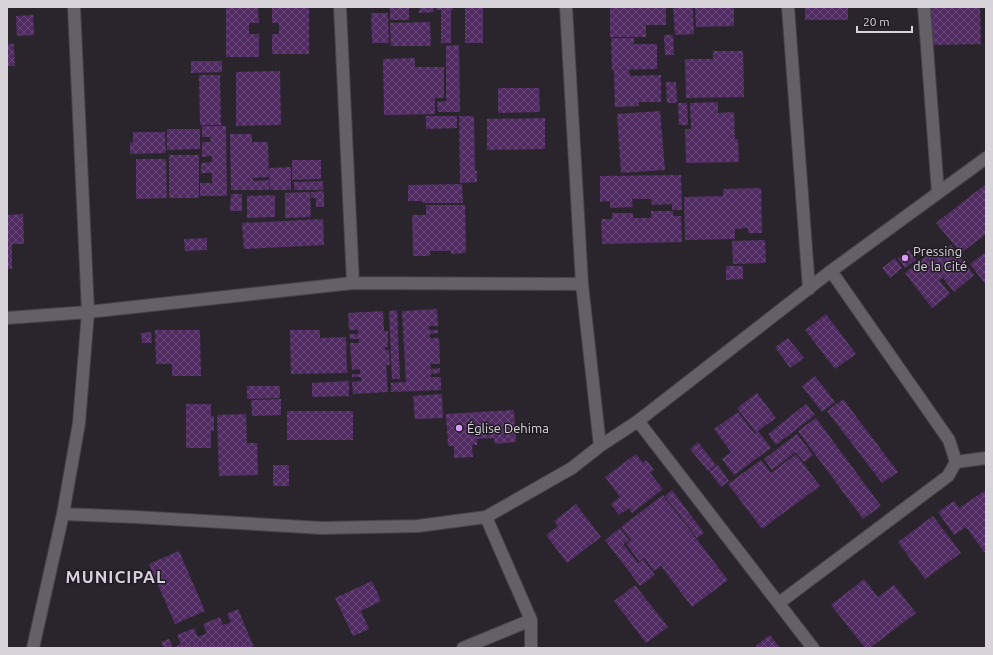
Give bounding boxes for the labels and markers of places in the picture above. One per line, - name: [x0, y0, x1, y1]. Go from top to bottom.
- place label: Pressing de la Cité: [913, 244, 967, 273]
- marker: Pressing de la Cité: [900, 253, 910, 263]
- place label: Église Dehima: [467, 420, 549, 435]
- marker: Église Dehima: [454, 423, 464, 433]

